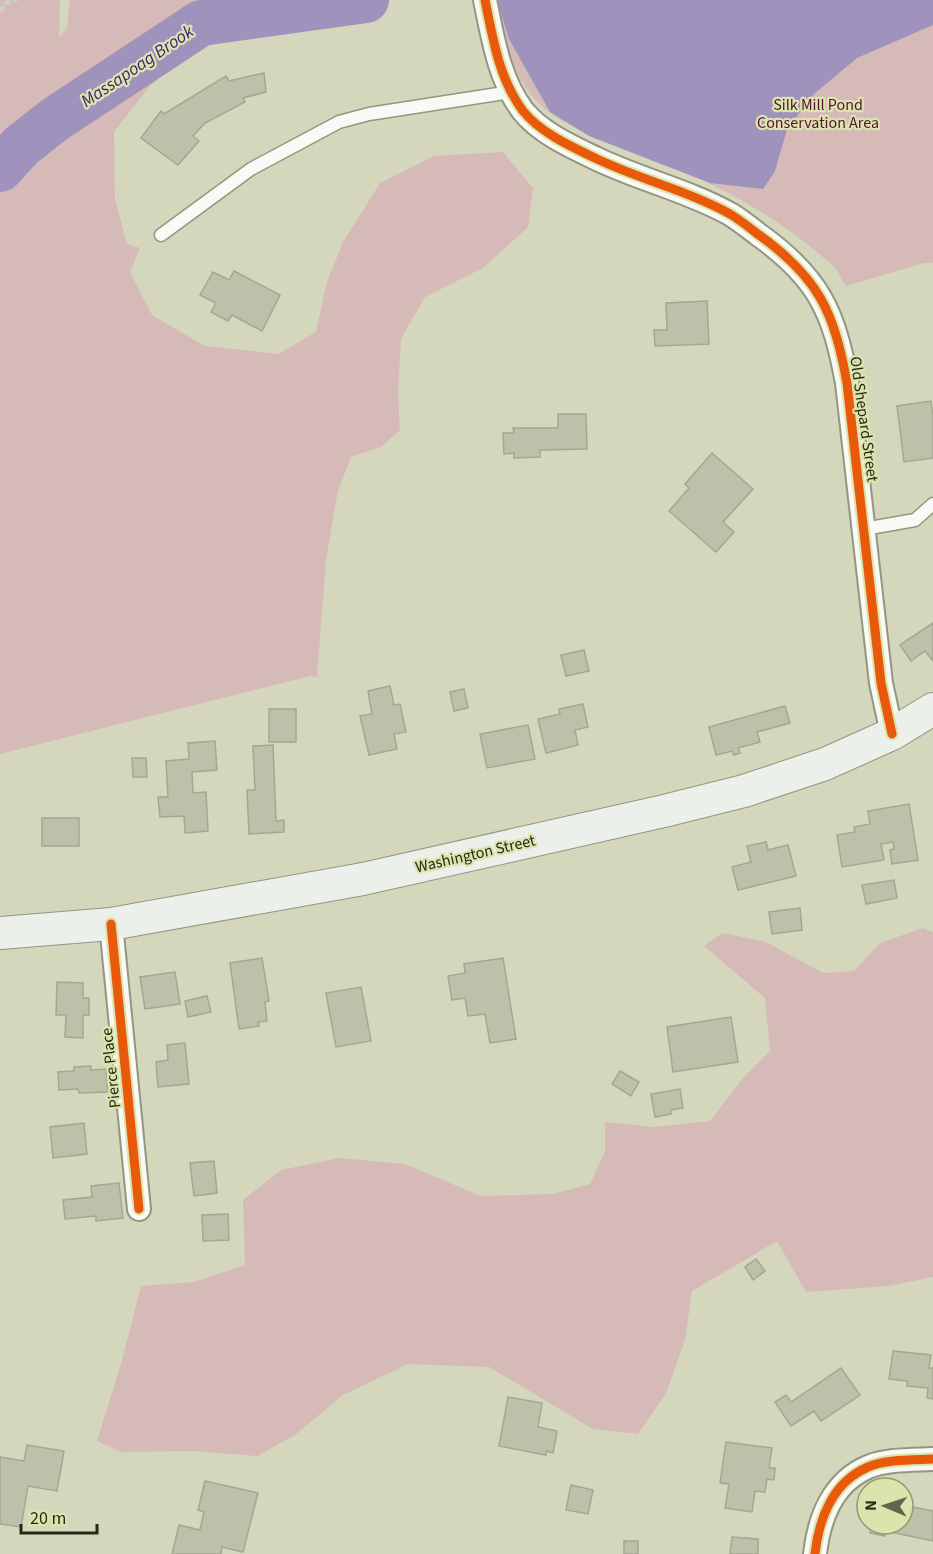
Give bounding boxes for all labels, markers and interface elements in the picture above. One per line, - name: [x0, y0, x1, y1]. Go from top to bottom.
- water label: Massapoag Brook: [76, 19, 199, 114]
- park label: Silk Mill Pond Conservation Area: [757, 94, 879, 134]
- street label: Old Shepard Street: [844, 355, 884, 484]
- street label: Washington Street: [413, 829, 538, 878]
- street label: Pierce Place: [96, 1027, 126, 1109]
- north arrow: [855, 1476, 915, 1536]
- scale bar: [21, 1497, 98, 1535]
- text: N: [860, 1500, 882, 1511]
- text: 20 m: [30, 1506, 66, 1531]

